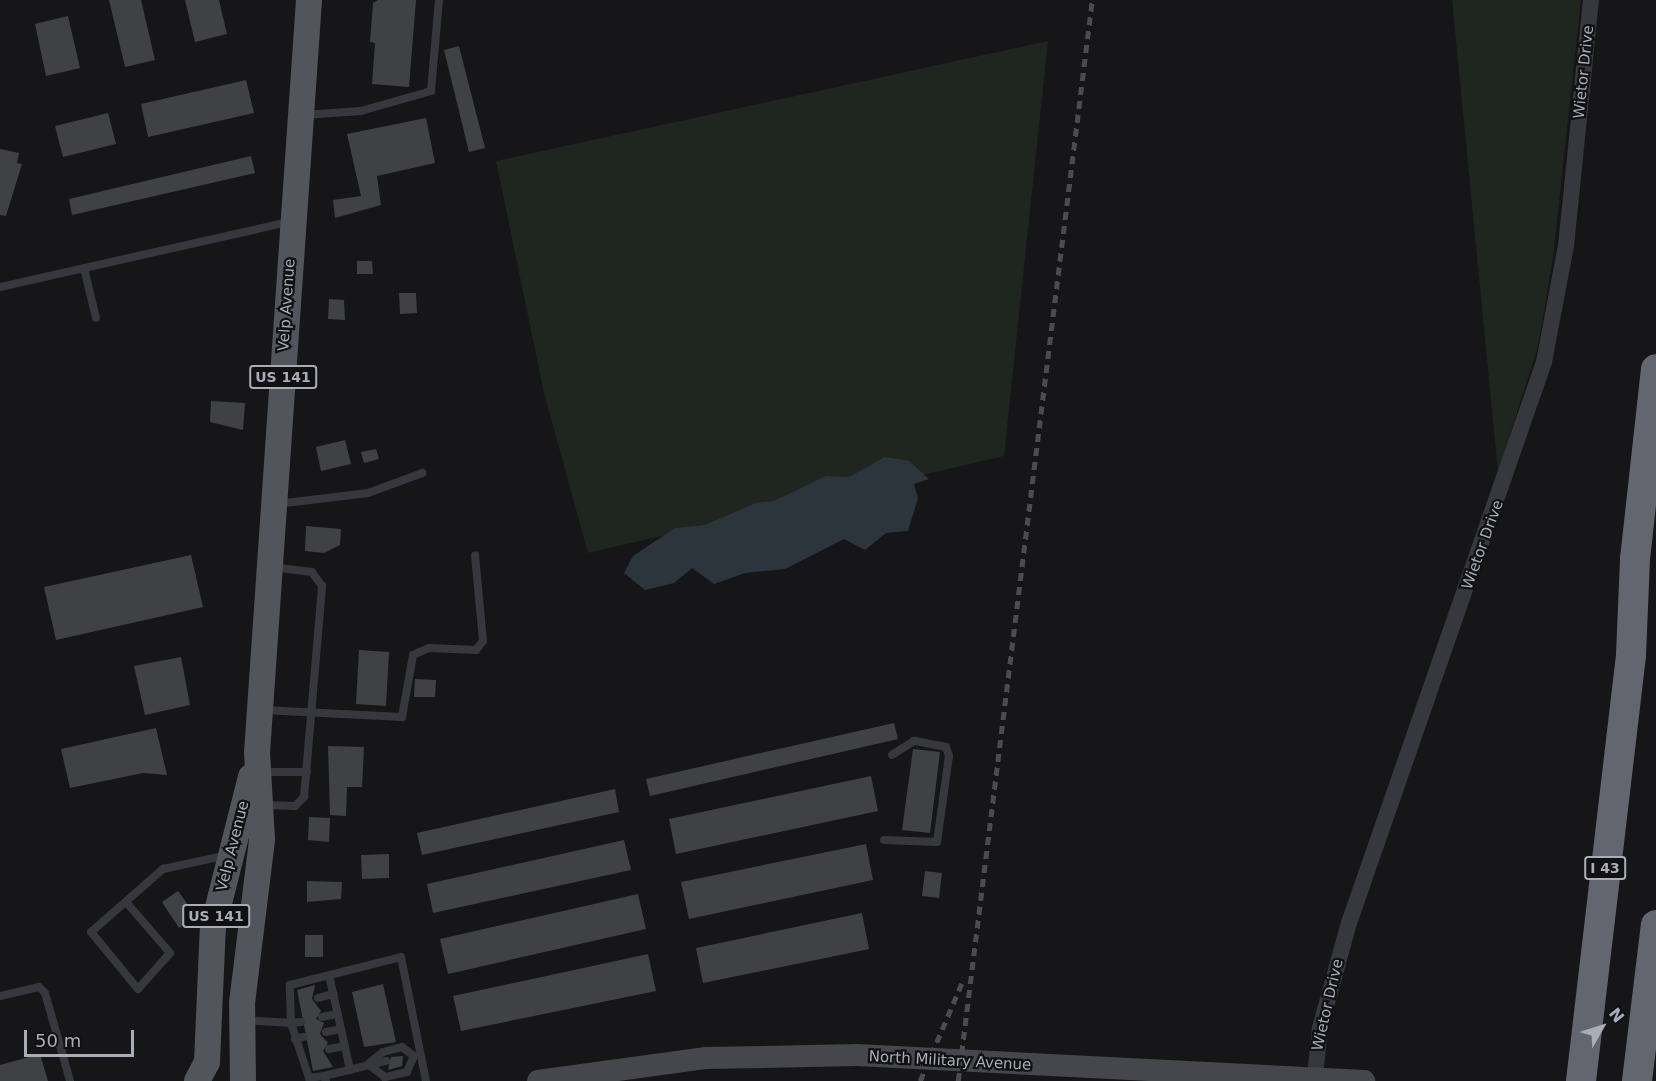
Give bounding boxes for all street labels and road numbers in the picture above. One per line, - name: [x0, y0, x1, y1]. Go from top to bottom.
- street label: Wietor Drive: [1570, 24, 1598, 120]
- street label: Velp Avenue: [275, 258, 299, 352]
- road number: US 141: [248, 366, 318, 388]
- street label: Wietor Drive: [1458, 498, 1508, 592]
- street label: Velp Avenue: [213, 799, 253, 893]
- road number: I 43: [1584, 857, 1626, 879]
- road number: US 141: [182, 905, 250, 927]
- street label: Wietor Drive: [1309, 957, 1347, 1053]
- street label: North Military Avenue: [868, 1048, 1032, 1074]

